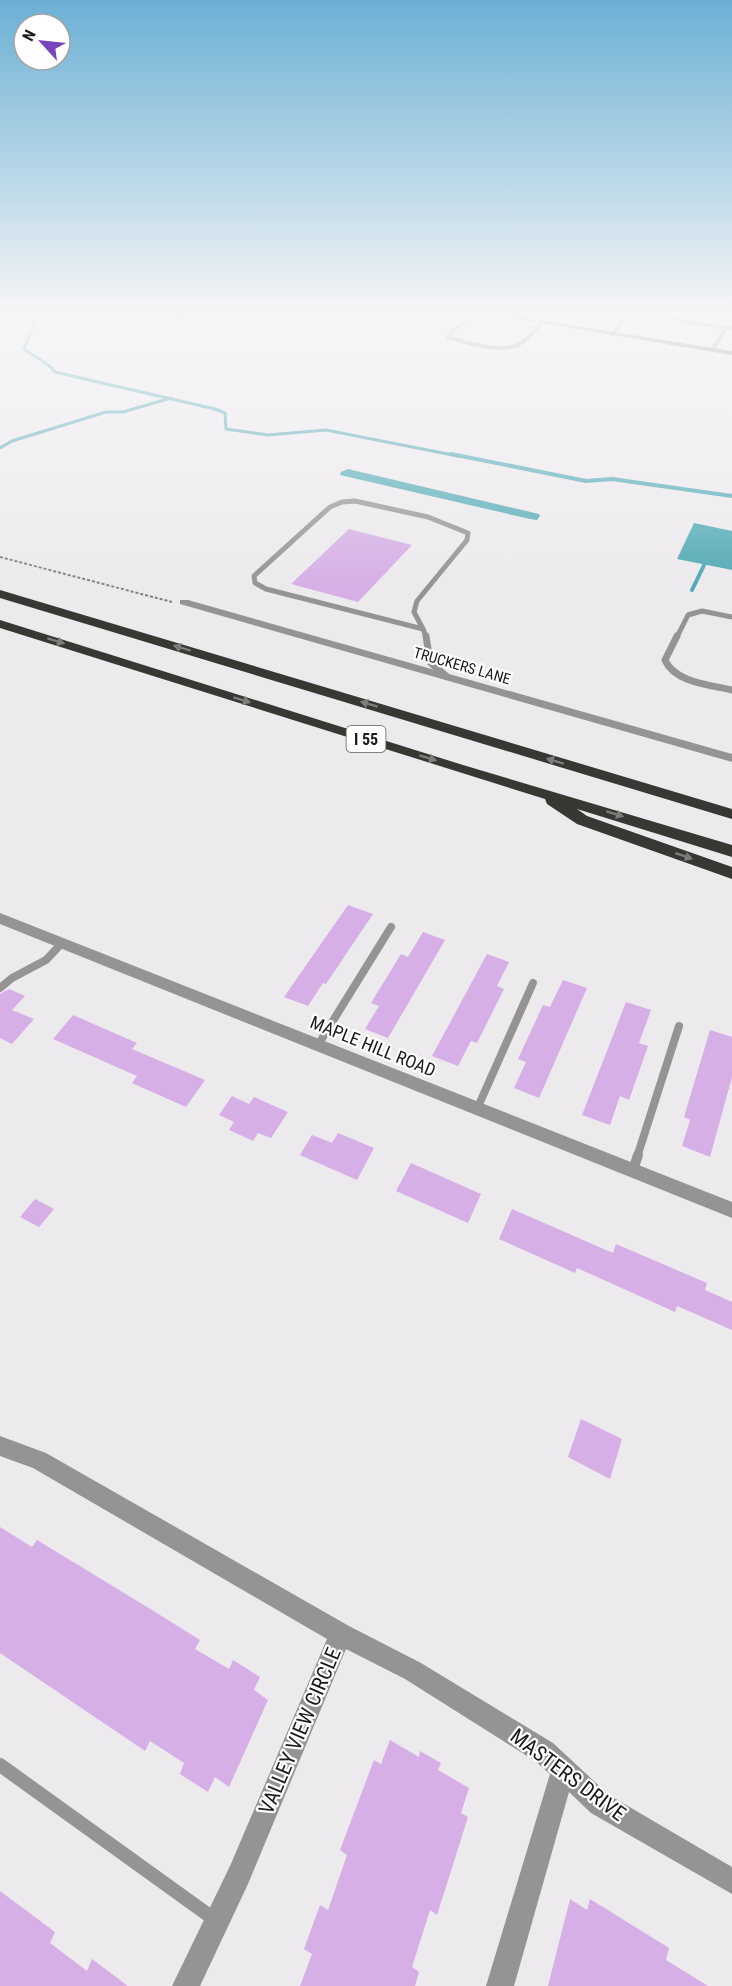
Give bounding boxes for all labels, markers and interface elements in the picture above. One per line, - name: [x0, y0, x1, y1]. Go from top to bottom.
- north arrow: [12, 12, 72, 72]
- text: N: [18, 27, 40, 44]
- one-way arrow: [47, 637, 65, 646]
- one-way arrow: [173, 643, 191, 652]
- street label: TRUCKERS LANE: [411, 644, 513, 688]
- one-way arrow: [233, 696, 251, 705]
- one-way arrow: [360, 699, 378, 708]
- road number: I 55: [346, 726, 386, 752]
- one-way arrow: [419, 754, 437, 763]
- one-way arrow: [546, 756, 564, 765]
- one-way arrow: [606, 810, 624, 819]
- one-way arrow: [675, 851, 693, 861]
- street label: MAPLE HILL ROAD: [307, 1011, 439, 1081]
- street label: VALLEY VIEW CIRCLE: [254, 1644, 346, 1818]
- street label: MASTERS DRIVE: [506, 1724, 630, 1826]

